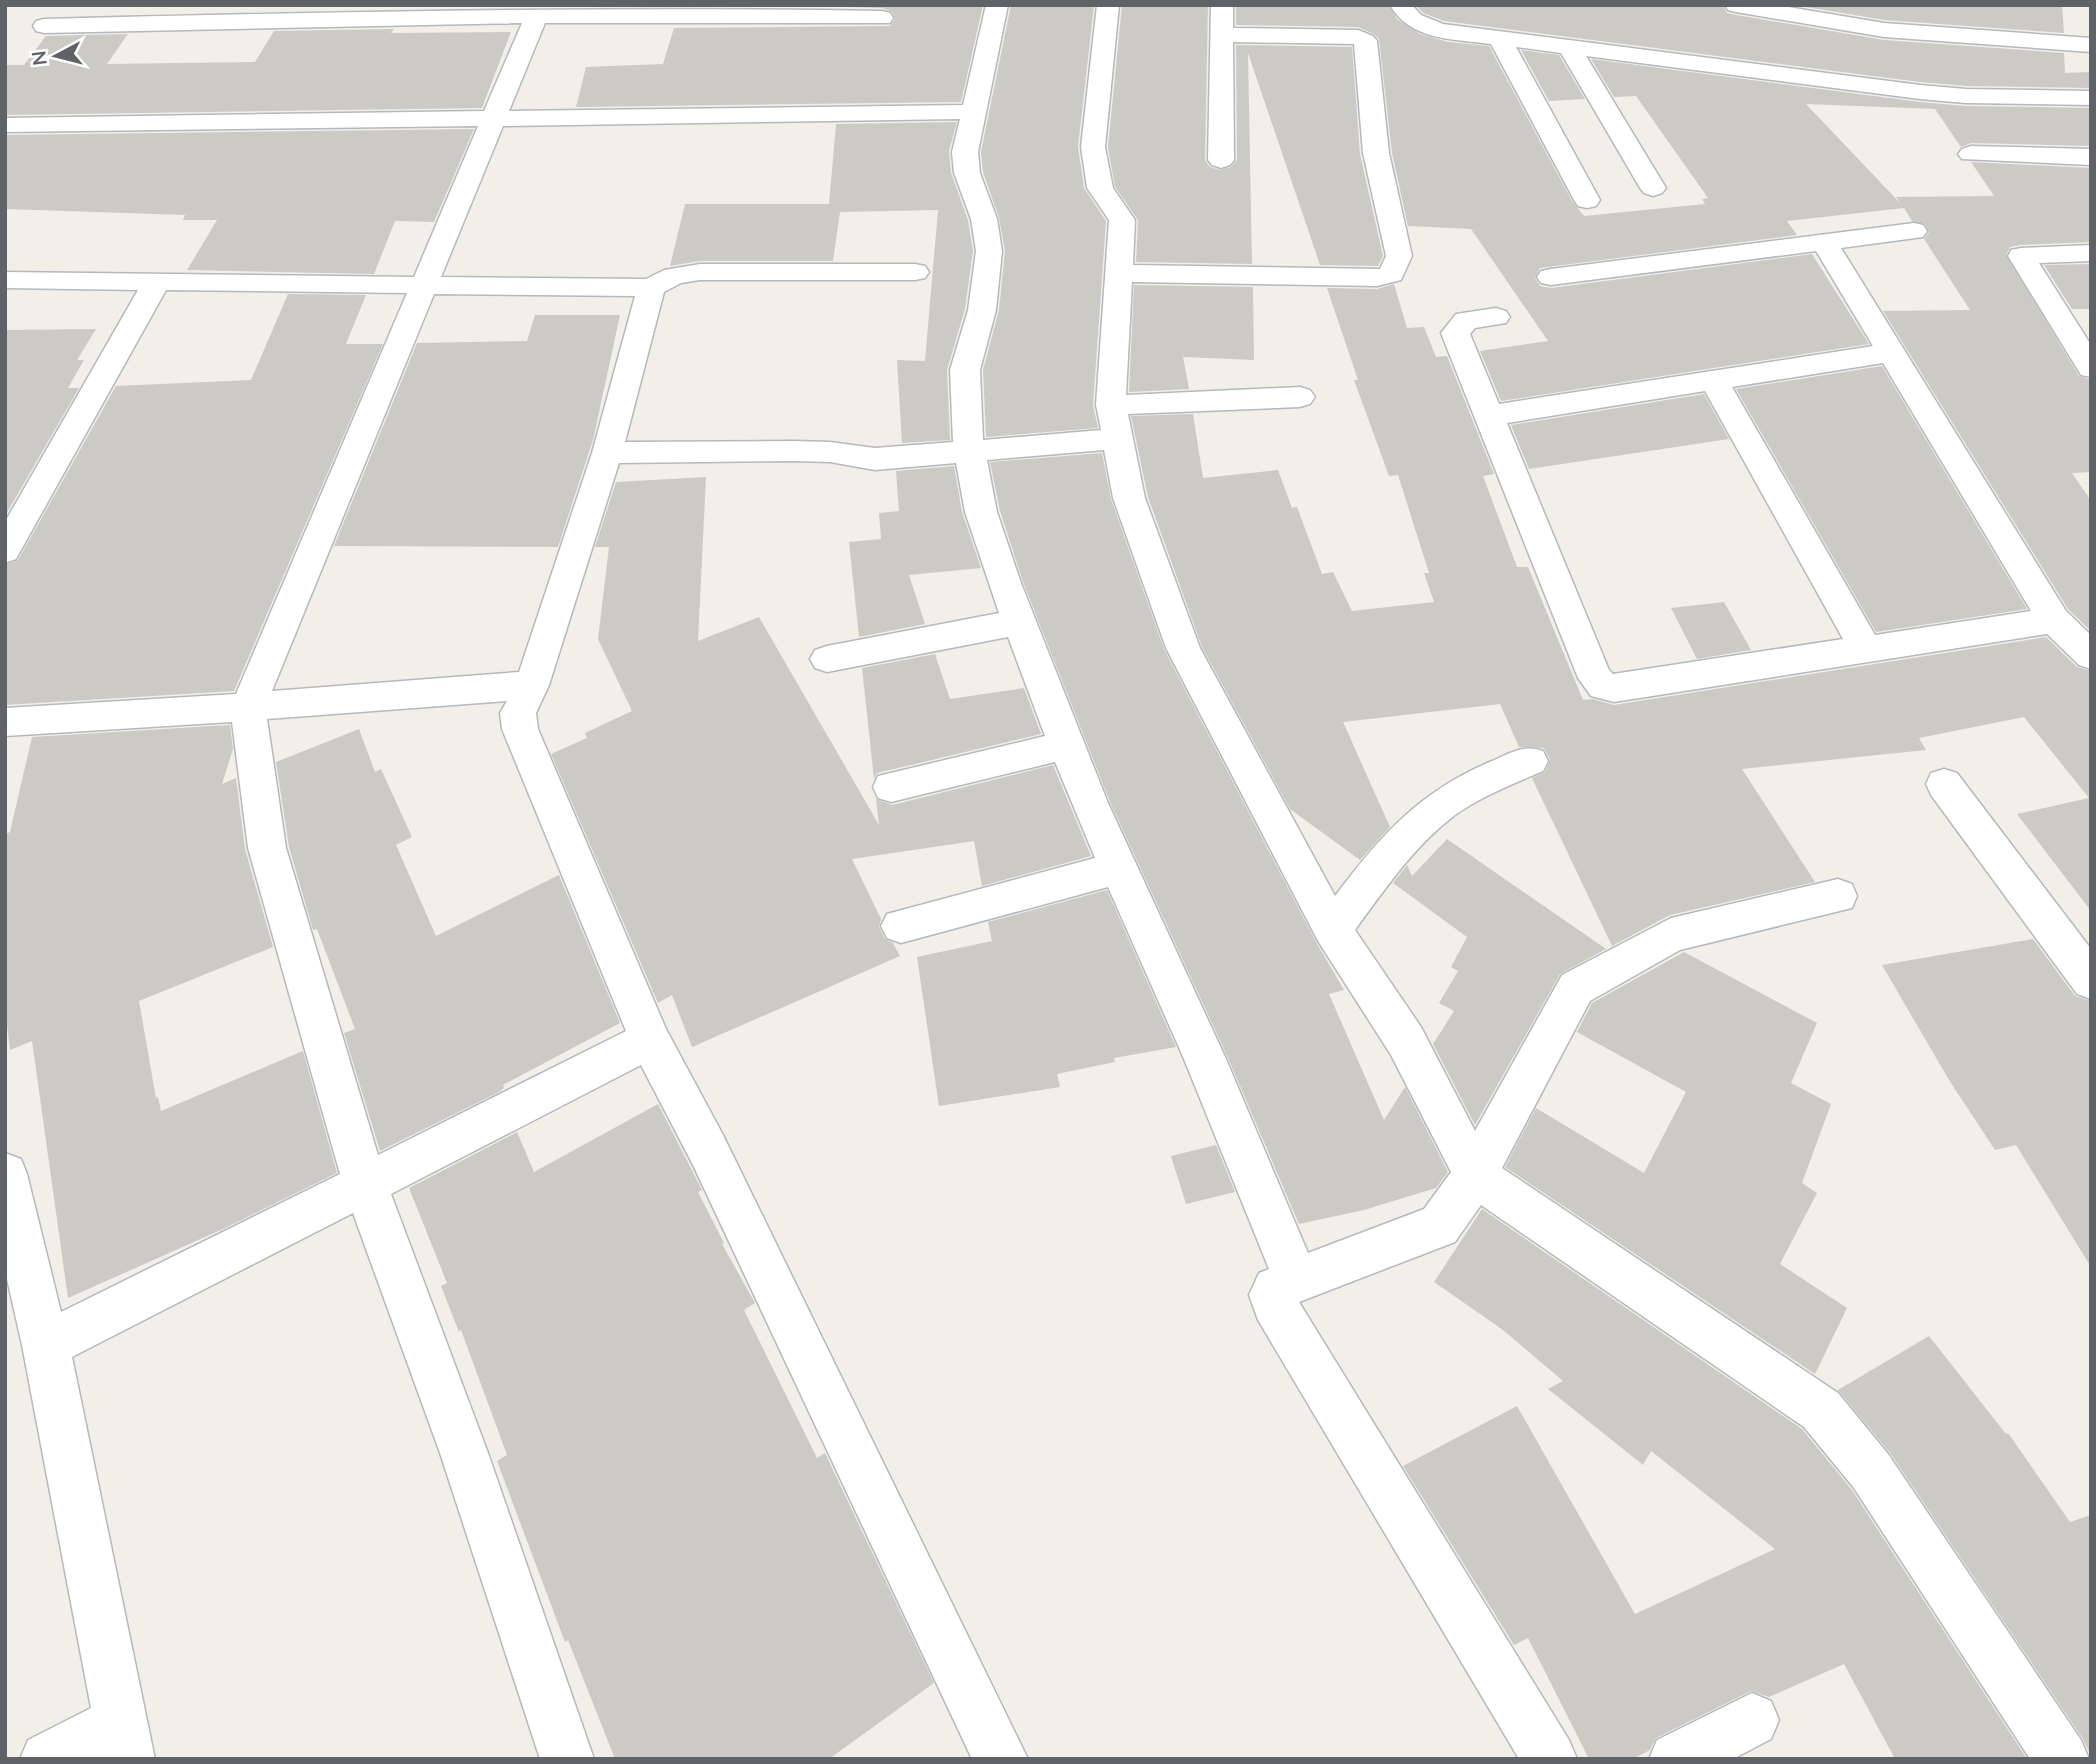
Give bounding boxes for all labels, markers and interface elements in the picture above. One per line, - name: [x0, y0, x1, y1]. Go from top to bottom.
- north arrow: [21, 21, 91, 91]
- text: N: [26, 49, 51, 67]

